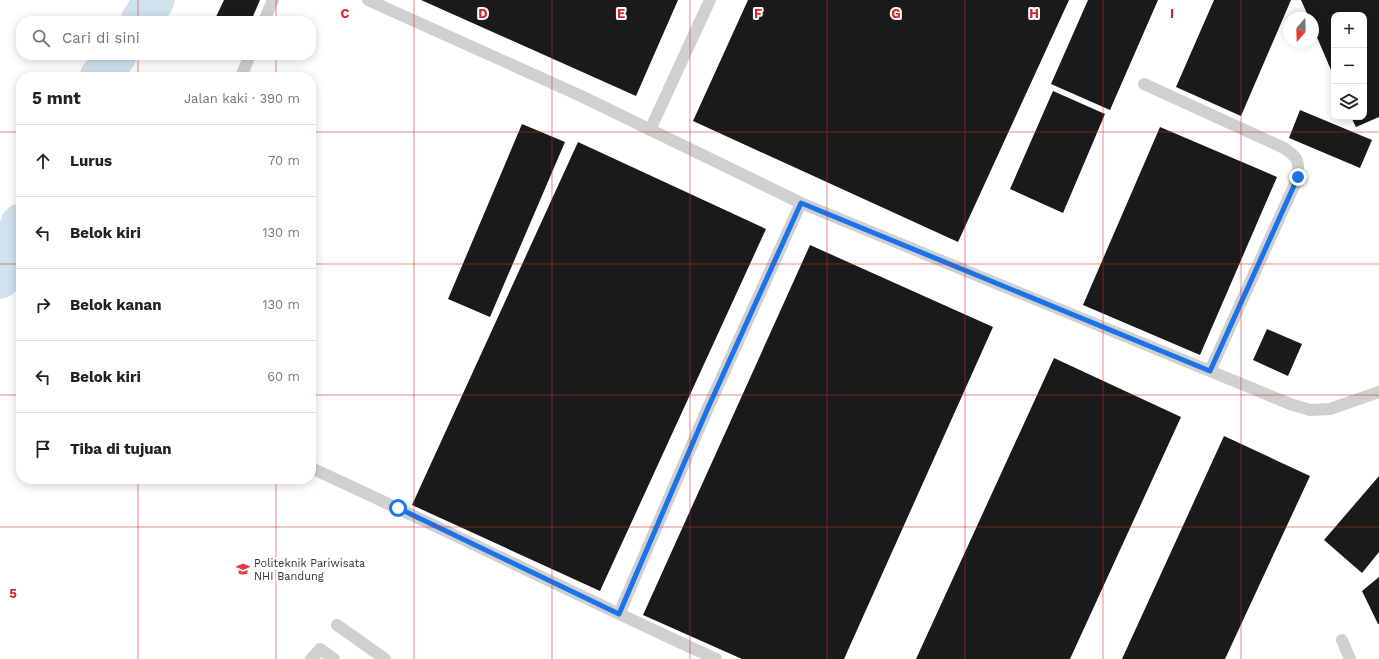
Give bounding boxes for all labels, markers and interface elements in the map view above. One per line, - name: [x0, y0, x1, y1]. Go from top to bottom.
- text: C: [341, 6, 350, 21]
- text: D: [478, 6, 488, 21]
- text: E: [617, 6, 625, 21]
- text: F: [754, 6, 762, 21]
- text: G: [891, 6, 901, 21]
- text: H: [1029, 6, 1039, 21]
- text: I: [1170, 6, 1174, 21]
- north arrow: [1283, 12, 1319, 48]
- map controls: [1331, 12, 1367, 120]
- button: +: [1331, 12, 1367, 48]
- search box: [16, 16, 316, 60]
- icon: search: [30, 27, 52, 49]
- text: Cari di sini: [62, 29, 140, 47]
- button: −: [1331, 48, 1367, 84]
- button: layers: [1331, 84, 1367, 120]
- text: 5 mnt: [32, 88, 81, 108]
- text: Jalan kaki · 390 m: [184, 91, 300, 106]
- icon: ahead: [32, 150, 54, 172]
- text: Lurus: [70, 152, 112, 170]
- text: 70 m: [268, 153, 300, 168]
- route end: [1289, 168, 1307, 186]
- icon: left: [32, 222, 54, 244]
- text: Belok kiri: [70, 224, 141, 242]
- text: 130 m: [262, 225, 300, 240]
- icon: right: [32, 294, 54, 316]
- text: Belok kanan: [70, 296, 161, 314]
- text: 130 m: [262, 297, 300, 312]
- icon: left: [32, 366, 54, 388]
- text: Belok kiri: [70, 368, 141, 386]
- text: 60 m: [267, 369, 300, 384]
- icon: arrive: [32, 438, 54, 460]
- text: Tiba di tujuan: [70, 440, 172, 458]
- route start: [389, 499, 407, 517]
- place label: Politeknik Pariwisata NHI Bandung: [254, 557, 365, 583]
- school or university icon: Politeknik Pariwisata NHI Bandung: [235, 561, 251, 577]
- text: 5: [9, 586, 17, 601]

